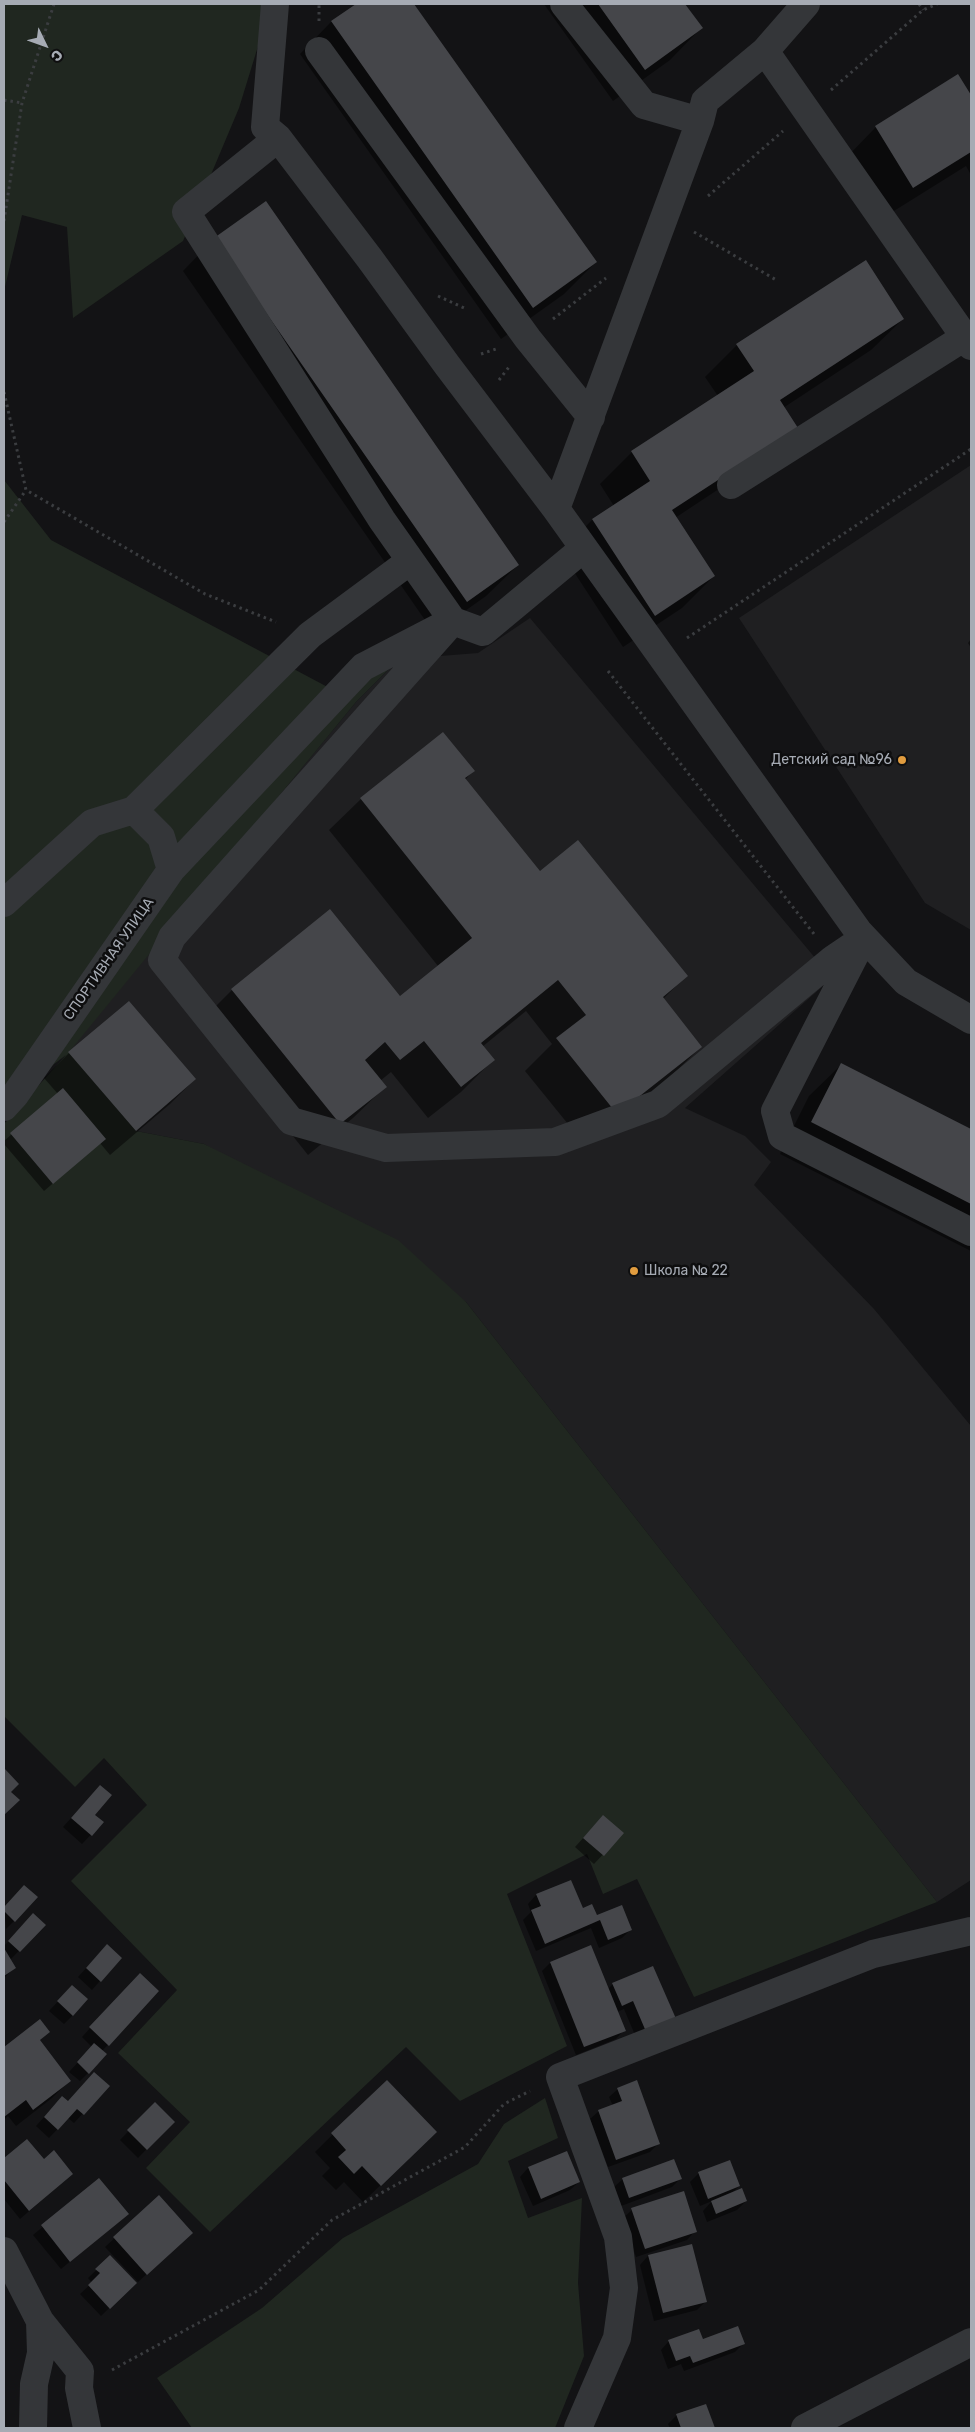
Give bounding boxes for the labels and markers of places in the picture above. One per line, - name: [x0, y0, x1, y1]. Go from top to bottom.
- place label: Детский сад №96: [771, 752, 892, 768]
- marker: Детский сад №96: [896, 754, 908, 766]
- place label: Школа № 22: [644, 1263, 728, 1279]
- marker: Школа № 22: [628, 1265, 640, 1277]

